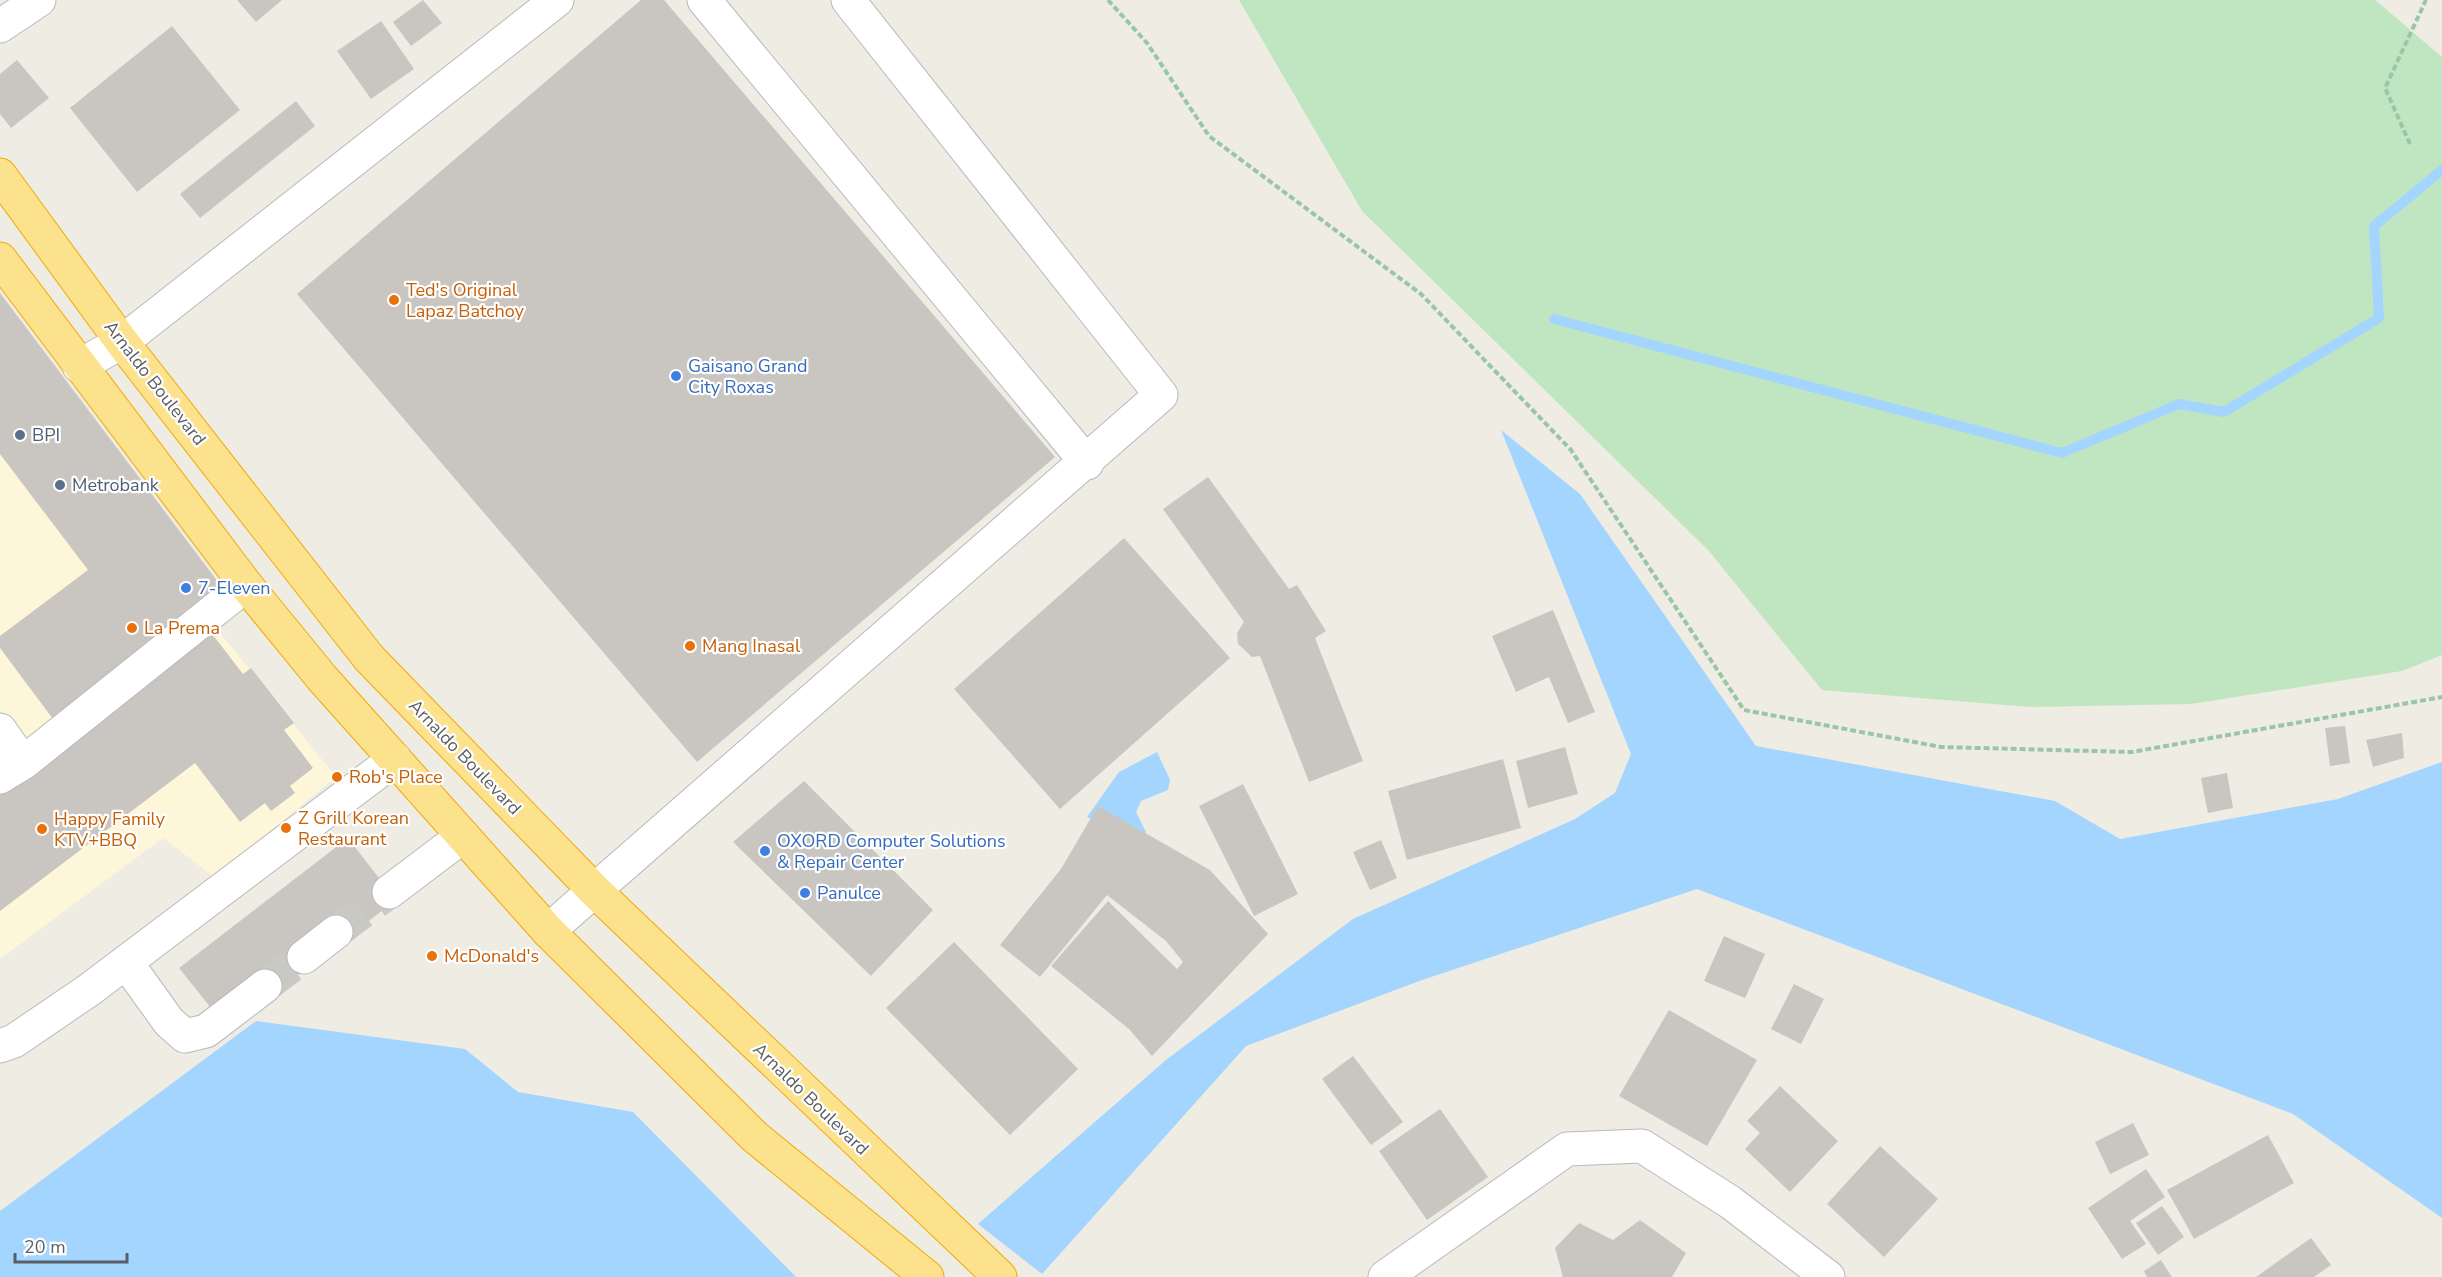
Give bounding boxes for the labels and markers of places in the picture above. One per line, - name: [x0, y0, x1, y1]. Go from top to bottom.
- place label: Ted's Original Lapaz Batchoy: [406, 278, 525, 323]
- marker: Ted's Original Lapaz Batchoy: [387, 293, 401, 307]
- place label: Gaisano Grand City Roxas: [688, 354, 808, 399]
- marker: Gaisano Grand City Roxas: [669, 369, 683, 383]
- place label: BPI: [32, 423, 60, 447]
- marker: BPI: [13, 428, 27, 442]
- place label: Metrobank: [72, 473, 160, 497]
- marker: Metrobank: [53, 478, 67, 492]
- place label: 7-Eleven: [198, 576, 271, 600]
- marker: 7-Eleven: [179, 581, 193, 595]
- place label: La Prema: [144, 616, 220, 640]
- marker: La Prema: [125, 621, 139, 635]
- place label: Mang Inasal: [702, 634, 801, 658]
- marker: Mang Inasal: [683, 639, 697, 653]
- place label: Rob's Place: [349, 765, 443, 789]
- marker: Rob's Place: [330, 770, 344, 784]
- place label: Z Grill Korean Restaurant: [298, 806, 409, 851]
- place label: Happy Family KTV+BBQ: [54, 807, 166, 852]
- marker: Z Grill Korean Restaurant: [279, 821, 293, 835]
- marker: Happy Family KTV+BBQ: [35, 822, 49, 836]
- place label: OXORD Computer Solutions & Repair Center: [777, 829, 1006, 874]
- marker: OXORD Computer Solutions & Repair Center: [758, 844, 772, 858]
- place label: Panulce: [817, 881, 881, 905]
- marker: Panulce: [798, 886, 812, 900]
- place label: McDonald's: [444, 944, 539, 968]
- marker: McDonald's: [425, 949, 439, 963]

